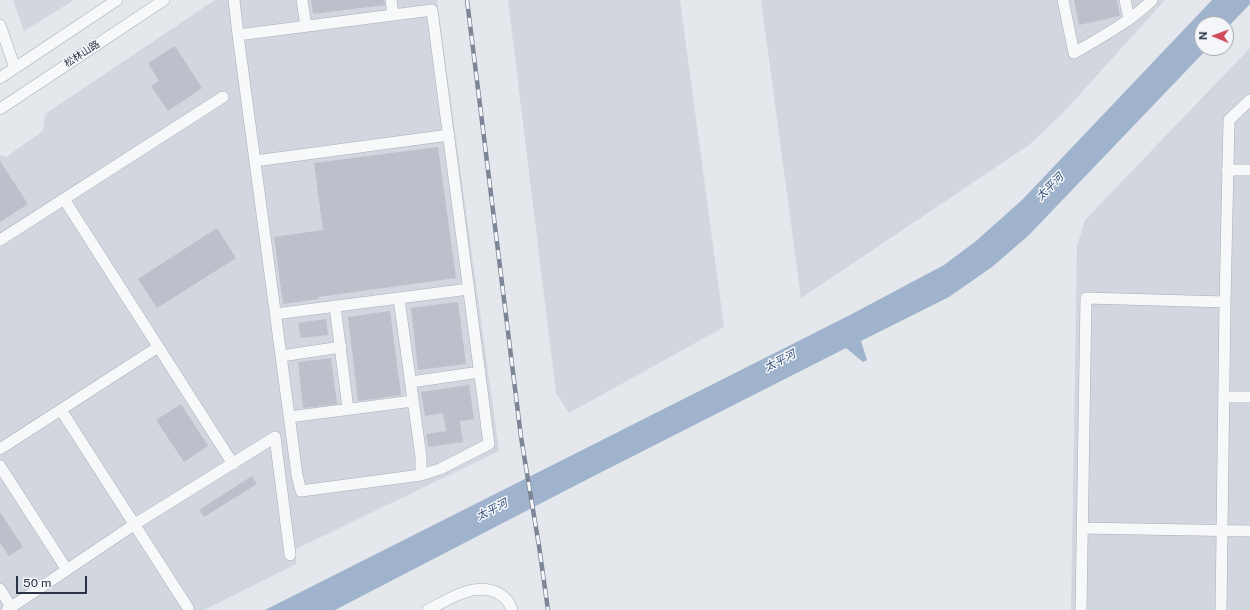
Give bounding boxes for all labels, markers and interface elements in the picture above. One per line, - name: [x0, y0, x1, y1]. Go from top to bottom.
- north arrow: [1194, 16, 1234, 56]
- text: N: [1197, 31, 1209, 40]
- street label: 松林山路: [62, 38, 102, 70]
- water label: 太平河: [1034, 171, 1066, 203]
- water label: 太平河: [762, 348, 798, 374]
- water label: 太平河: [474, 497, 510, 523]
- scale bar: [18, 568, 89, 594]
- text: 50 m: [23, 576, 51, 590]

